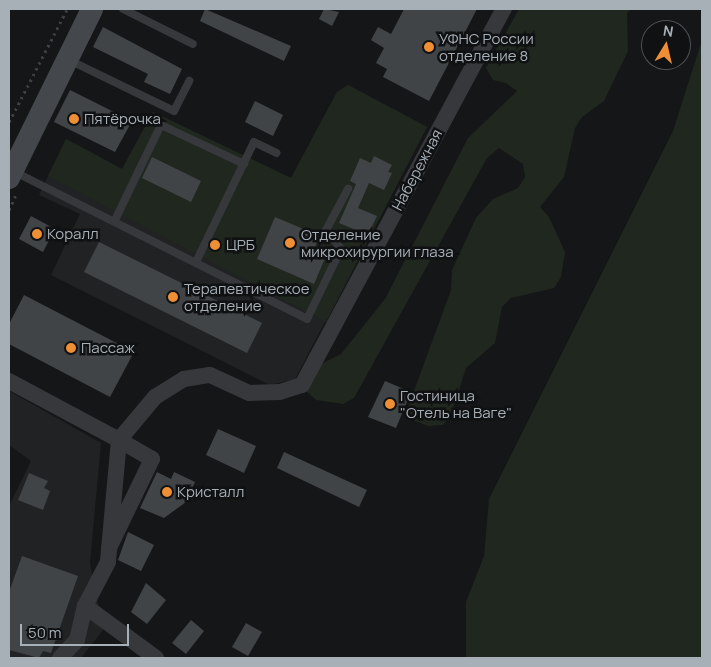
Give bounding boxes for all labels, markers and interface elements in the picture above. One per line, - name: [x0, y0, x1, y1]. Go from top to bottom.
- north arrow: [641, 20, 691, 70]
- text: N: [662, 21, 675, 41]
- place label: УФНС России отделение 8: [439, 29, 534, 64]
- marker: УФНС России отделение 8: [423, 41, 435, 53]
- place label: Пятёрочка: [84, 110, 161, 128]
- marker: Пятёрочка: [68, 113, 80, 125]
- street label: Набережная: [388, 126, 446, 214]
- place label: Коралл: [47, 225, 99, 243]
- place label: Отделение микрохирургии глаза: [301, 225, 454, 260]
- marker: Коралл: [31, 228, 43, 240]
- place label: ЦРБ: [226, 236, 255, 254]
- marker: Отделение микрохирургии глаза: [283, 236, 297, 250]
- marker: ЦРБ: [208, 238, 222, 252]
- place label: Терапевтическое отделение: [184, 279, 310, 314]
- marker: Терапевтическое отделение: [166, 290, 180, 304]
- place label: Пассаж: [81, 339, 135, 357]
- marker: Пассаж: [65, 342, 77, 354]
- place label: Гостиница "Отель на Ваге": [400, 386, 512, 421]
- marker: Гостиница "Отель на Ваге": [384, 398, 396, 410]
- place label: Кристалл: [177, 483, 244, 501]
- marker: Кристалл: [161, 486, 173, 498]
- scale bar: [22, 614, 131, 646]
- text: 50 m: [28, 622, 62, 643]

